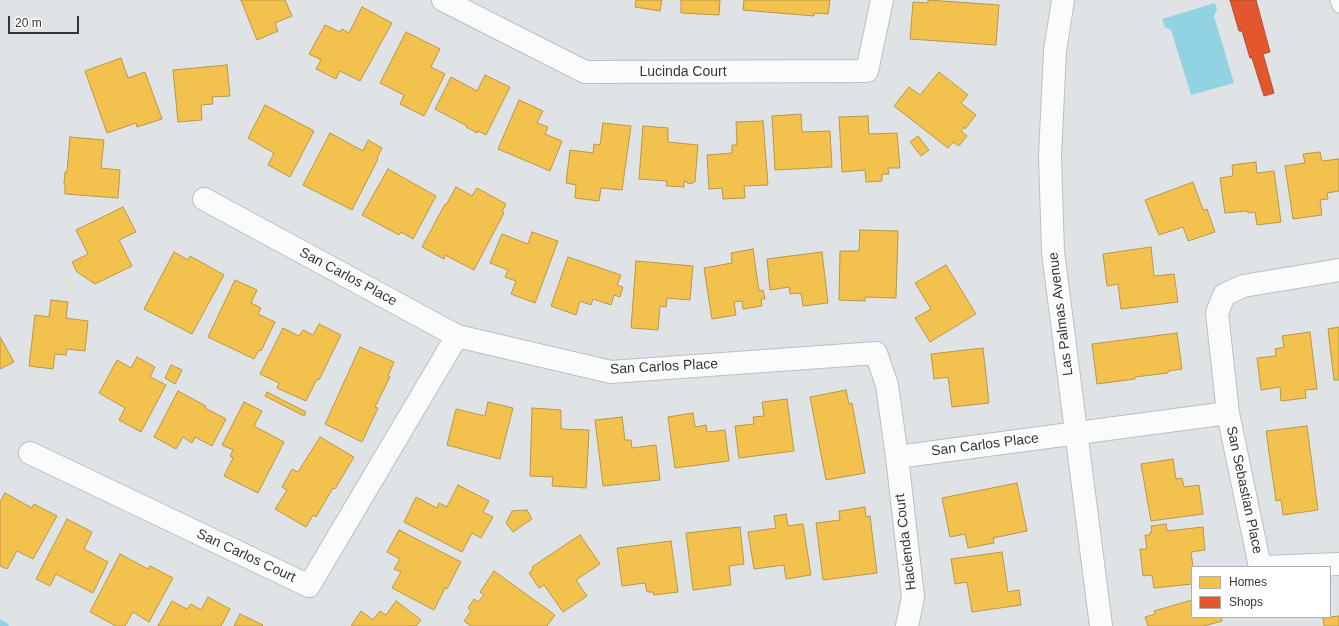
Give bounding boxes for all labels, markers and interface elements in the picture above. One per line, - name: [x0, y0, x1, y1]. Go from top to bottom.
- scale bar: [10, 8, 81, 34]
- text: 20 m: [15, 16, 42, 30]
- street label: Lucinda Court: [639, 64, 727, 80]
- street label: San Carlos Place: [296, 244, 400, 310]
- street label: Las Palmas Avenue: [1045, 251, 1077, 377]
- street label: San Carlos Place: [610, 356, 718, 378]
- street label: San Sebastian Place: [1222, 425, 1266, 555]
- street label: San Carlos Place: [930, 430, 1040, 460]
- street label: Hacienda Court: [892, 493, 920, 591]
- street label: San Carlos Court: [194, 526, 298, 586]
- legend: [1191, 566, 1331, 618]
- text: Homes: [1229, 575, 1267, 589]
- text: Shops: [1229, 595, 1263, 609]

